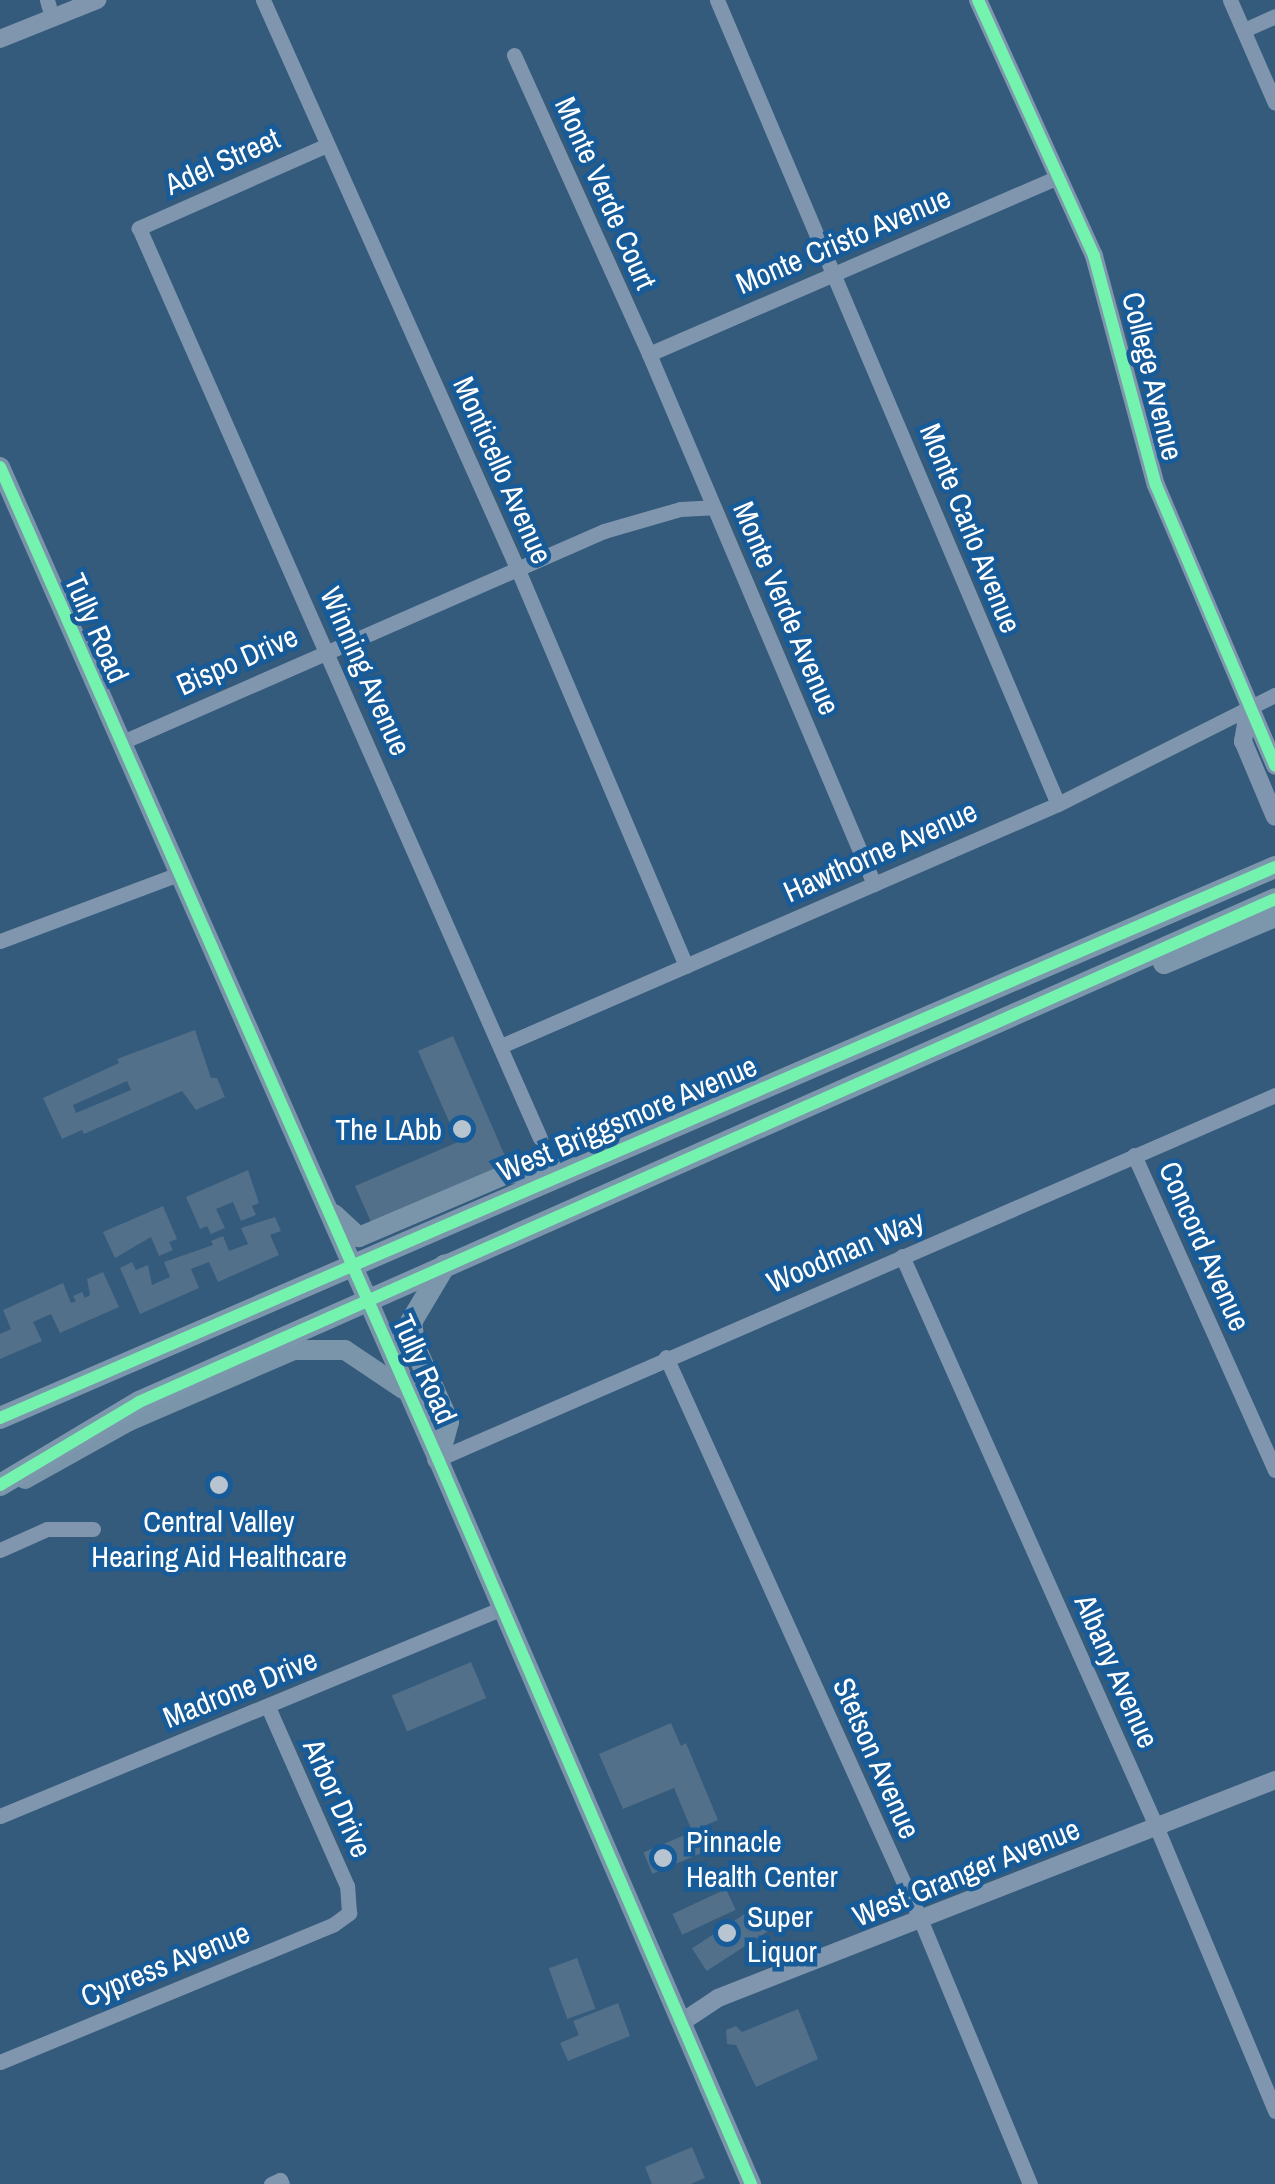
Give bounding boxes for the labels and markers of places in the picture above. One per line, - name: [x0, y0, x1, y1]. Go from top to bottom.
- place label: The LAbb: [335, 1111, 442, 1147]
- marker: The LAbb: [451, 1118, 473, 1140]
- marker: Central Valley Hearing Aid Healthcare: [206, 1472, 232, 1498]
- place label: Central Valley Hearing Aid Healthcare: [90, 1503, 348, 1574]
- place label: Pinnacle Health Center: [686, 1823, 838, 1894]
- marker: Pinnacle Health Center: [650, 1845, 676, 1871]
- place label: Super Liquor: [747, 1898, 817, 1968]
- marker: Super Liquor: [716, 1922, 738, 1944]

